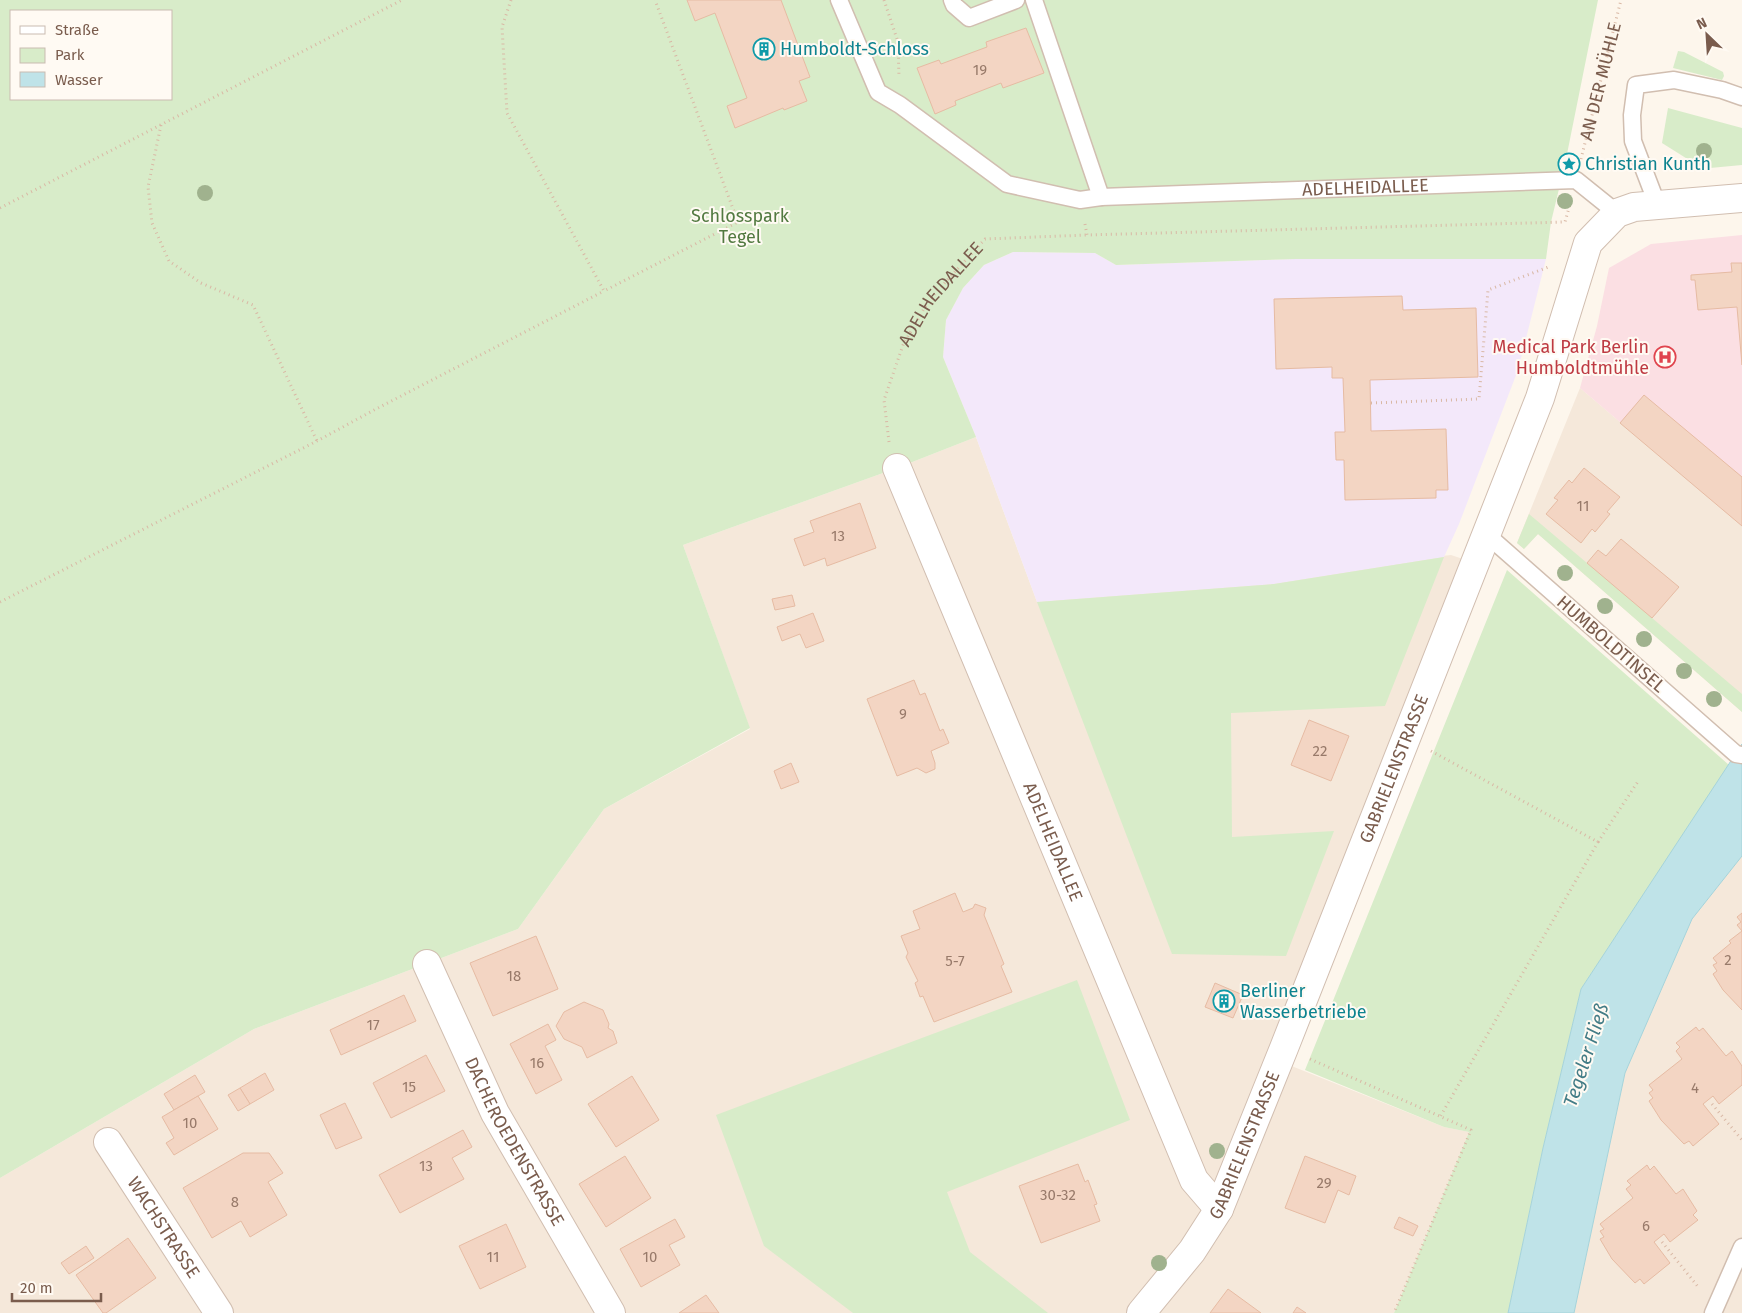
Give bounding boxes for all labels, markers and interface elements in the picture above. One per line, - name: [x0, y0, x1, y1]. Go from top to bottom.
- legend: [10, 10, 172, 100]
- north arrow: [1682, 10, 1732, 60]
- text: N: [1694, 14, 1710, 33]
- street label: AN DER MÜHLE: [1575, 20, 1626, 143]
- text: Straße: [55, 21, 99, 39]
- building icon: Humboldt-Schloss: [752, 37, 776, 61]
- place label: Humboldt-Schloss: [780, 38, 929, 60]
- text: Park: [55, 46, 85, 64]
- house number: 19: [973, 61, 987, 79]
- text: Wasser: [55, 71, 103, 89]
- place icon: Christian Kunth: [1557, 152, 1581, 176]
- place label: Christian Kunth: [1585, 153, 1711, 175]
- street label: ADELHEIDALLEE: [1302, 174, 1429, 201]
- park label: Schlosspark Tegel: [691, 205, 790, 248]
- street label: ADELHEIDALLEE: [894, 237, 988, 350]
- place label: Medical Park Berlin Humboldtmühle: [1492, 336, 1649, 379]
- hospital icon: Medical Park Berlin Humboldtmühle: [1653, 345, 1677, 369]
- house number: 11: [1577, 497, 1589, 515]
- house number: 13: [831, 527, 845, 545]
- street label: HUMBOLDTINSEL: [1552, 591, 1670, 697]
- street label: GABRIELENSTRASSE: [1355, 691, 1433, 846]
- house number: 9: [899, 705, 907, 723]
- house number: 22: [1313, 742, 1327, 760]
- street label: ADELHEIDALLEE: [1018, 779, 1087, 904]
- house number: 2: [1724, 951, 1732, 969]
- house number: 5-7: [945, 952, 965, 970]
- house number: 18: [507, 967, 521, 985]
- place label: Berliner Wasserbetriebe: [1240, 980, 1367, 1023]
- building icon: Berliner Wasserbetriebe: [1212, 989, 1236, 1013]
- water label: Tegeler Fließ: [1558, 1000, 1614, 1110]
- house number: 17: [366, 1016, 380, 1034]
- street label: DACHEROEDENSTRASSE: [460, 1054, 569, 1230]
- house number: 16: [530, 1054, 544, 1072]
- street label: GABRIELENSTRASSE: [1204, 1068, 1285, 1224]
- house number: 15: [402, 1078, 416, 1096]
- house number: 4: [1691, 1079, 1699, 1097]
- house number: 10: [183, 1114, 197, 1132]
- house number: 13: [419, 1157, 433, 1175]
- street label: WACHSTRASSE: [123, 1173, 204, 1282]
- house number: 29: [1316, 1174, 1332, 1192]
- house number: 30-32: [1040, 1186, 1076, 1204]
- house number: 8: [231, 1193, 239, 1211]
- house number: 6: [1642, 1217, 1650, 1235]
- house number: 11: [487, 1248, 499, 1266]
- house number: 10: [643, 1248, 657, 1266]
- scale bar: [12, 1270, 101, 1302]
- text: 20 m: [20, 1279, 53, 1297]

